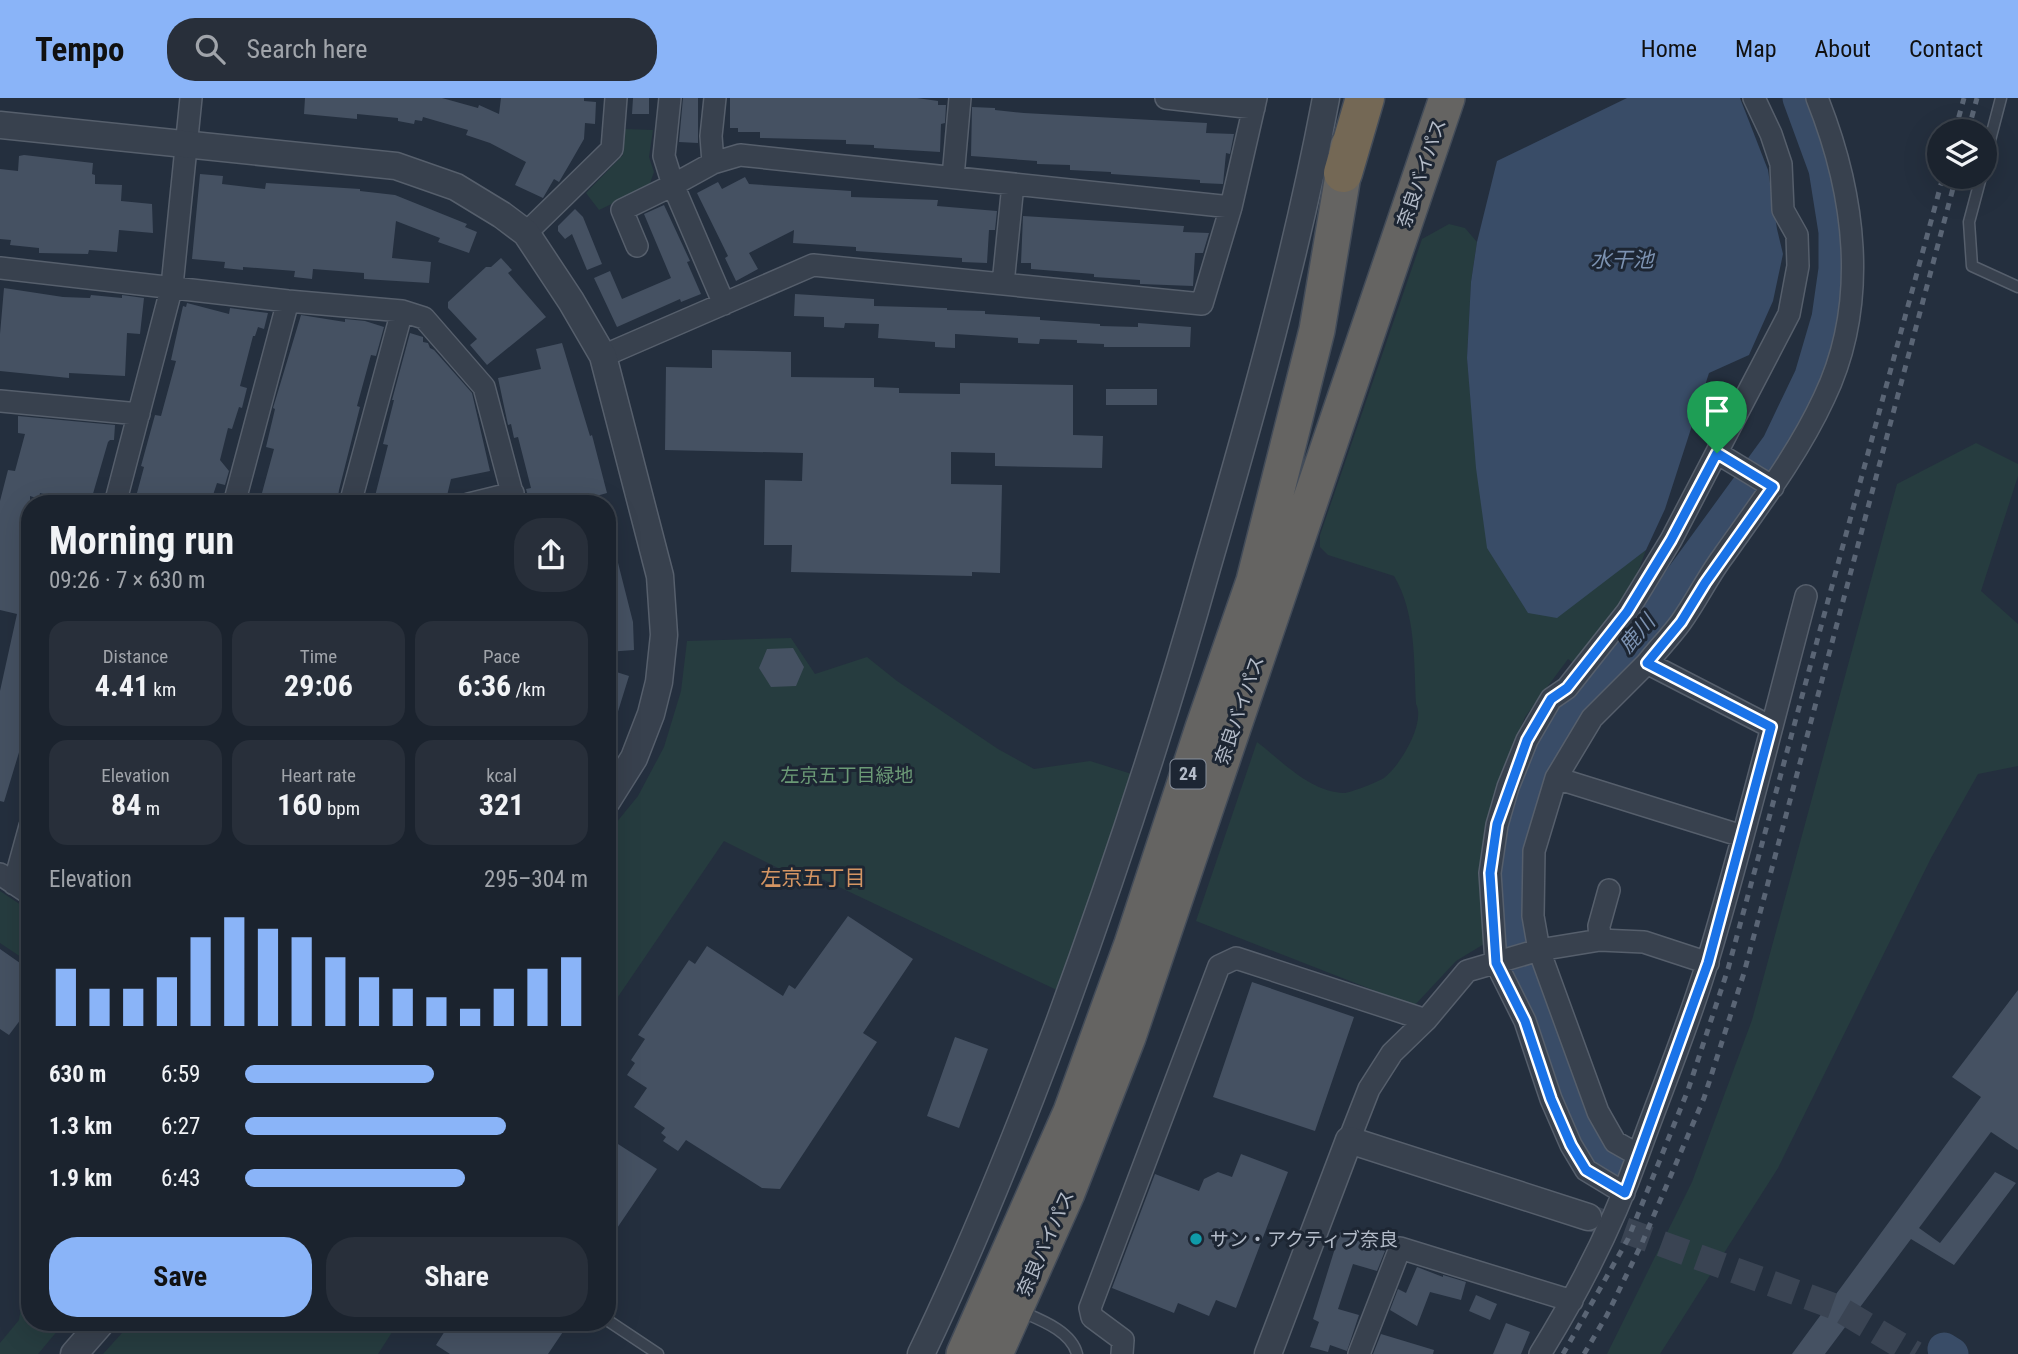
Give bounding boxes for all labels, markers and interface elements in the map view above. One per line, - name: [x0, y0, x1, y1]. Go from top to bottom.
- search box: [167, 18, 657, 81]
- text: Tempo: [35, 30, 125, 69]
- icon: search: [191, 30, 229, 68]
- text: Search here: [247, 34, 367, 64]
- text: Home: [1641, 35, 1697, 63]
- text: Map: [1735, 35, 1777, 63]
- text: About: [1815, 35, 1871, 63]
- text: Contact: [1909, 35, 1983, 63]
- street label: 奈良バイパス: [1392, 116, 1451, 231]
- map controls: [1927, 119, 1997, 189]
- button: layers: [1927, 119, 1997, 189]
- water label: 水干池: [1591, 248, 1655, 272]
- pin: [1687, 381, 1747, 453]
- icon: arrive: [1698, 392, 1736, 430]
- button: share: [514, 518, 588, 592]
- text: Morning run: [49, 519, 234, 563]
- text: 09:26 · 7 × 630 m: [49, 567, 205, 594]
- water label: 鹿川: [1614, 609, 1661, 658]
- text: Distance: [103, 645, 168, 668]
- text: Time: [300, 645, 337, 668]
- text: Pace: [483, 645, 520, 668]
- street label: 奈良バイパス: [1210, 653, 1269, 768]
- text: 4.41: [95, 668, 149, 703]
- text: 29:06: [284, 668, 353, 703]
- text: 6:36: [458, 668, 511, 703]
- text: km: [149, 678, 176, 701]
- text: /km: [511, 678, 545, 701]
- road number: 24: [1170, 760, 1206, 788]
- text: Elevation: [101, 764, 170, 787]
- text: Heart rate: [281, 764, 356, 787]
- text: kcal: [486, 764, 517, 787]
- park label: 左京五丁目緑地: [780, 764, 914, 787]
- text: 84: [111, 787, 141, 822]
- text: 160: [277, 787, 323, 822]
- text: 321: [479, 787, 524, 822]
- text: m: [141, 797, 160, 820]
- text: bpm: [323, 797, 360, 820]
- text: Elevation: [49, 866, 132, 893]
- text: 295–304 m: [484, 866, 588, 893]
- district label: 左京五丁目: [761, 866, 866, 890]
- text: 630 m: [49, 1061, 106, 1088]
- text: 6:59: [161, 1061, 200, 1088]
- text: 1.3 km: [49, 1113, 112, 1140]
- text: 6:27: [161, 1113, 200, 1140]
- text: 1.9 km: [49, 1165, 112, 1192]
- text: 6:43: [161, 1165, 200, 1192]
- street label: 奈良バイパス: [1012, 1187, 1079, 1300]
- place label: サン・アクティブ奈良: [1210, 1228, 1398, 1251]
- marker: サン・アクティブ奈良: [1188, 1231, 1204, 1247]
- button: Save: [49, 1237, 312, 1317]
- button: Share: [326, 1237, 588, 1317]

